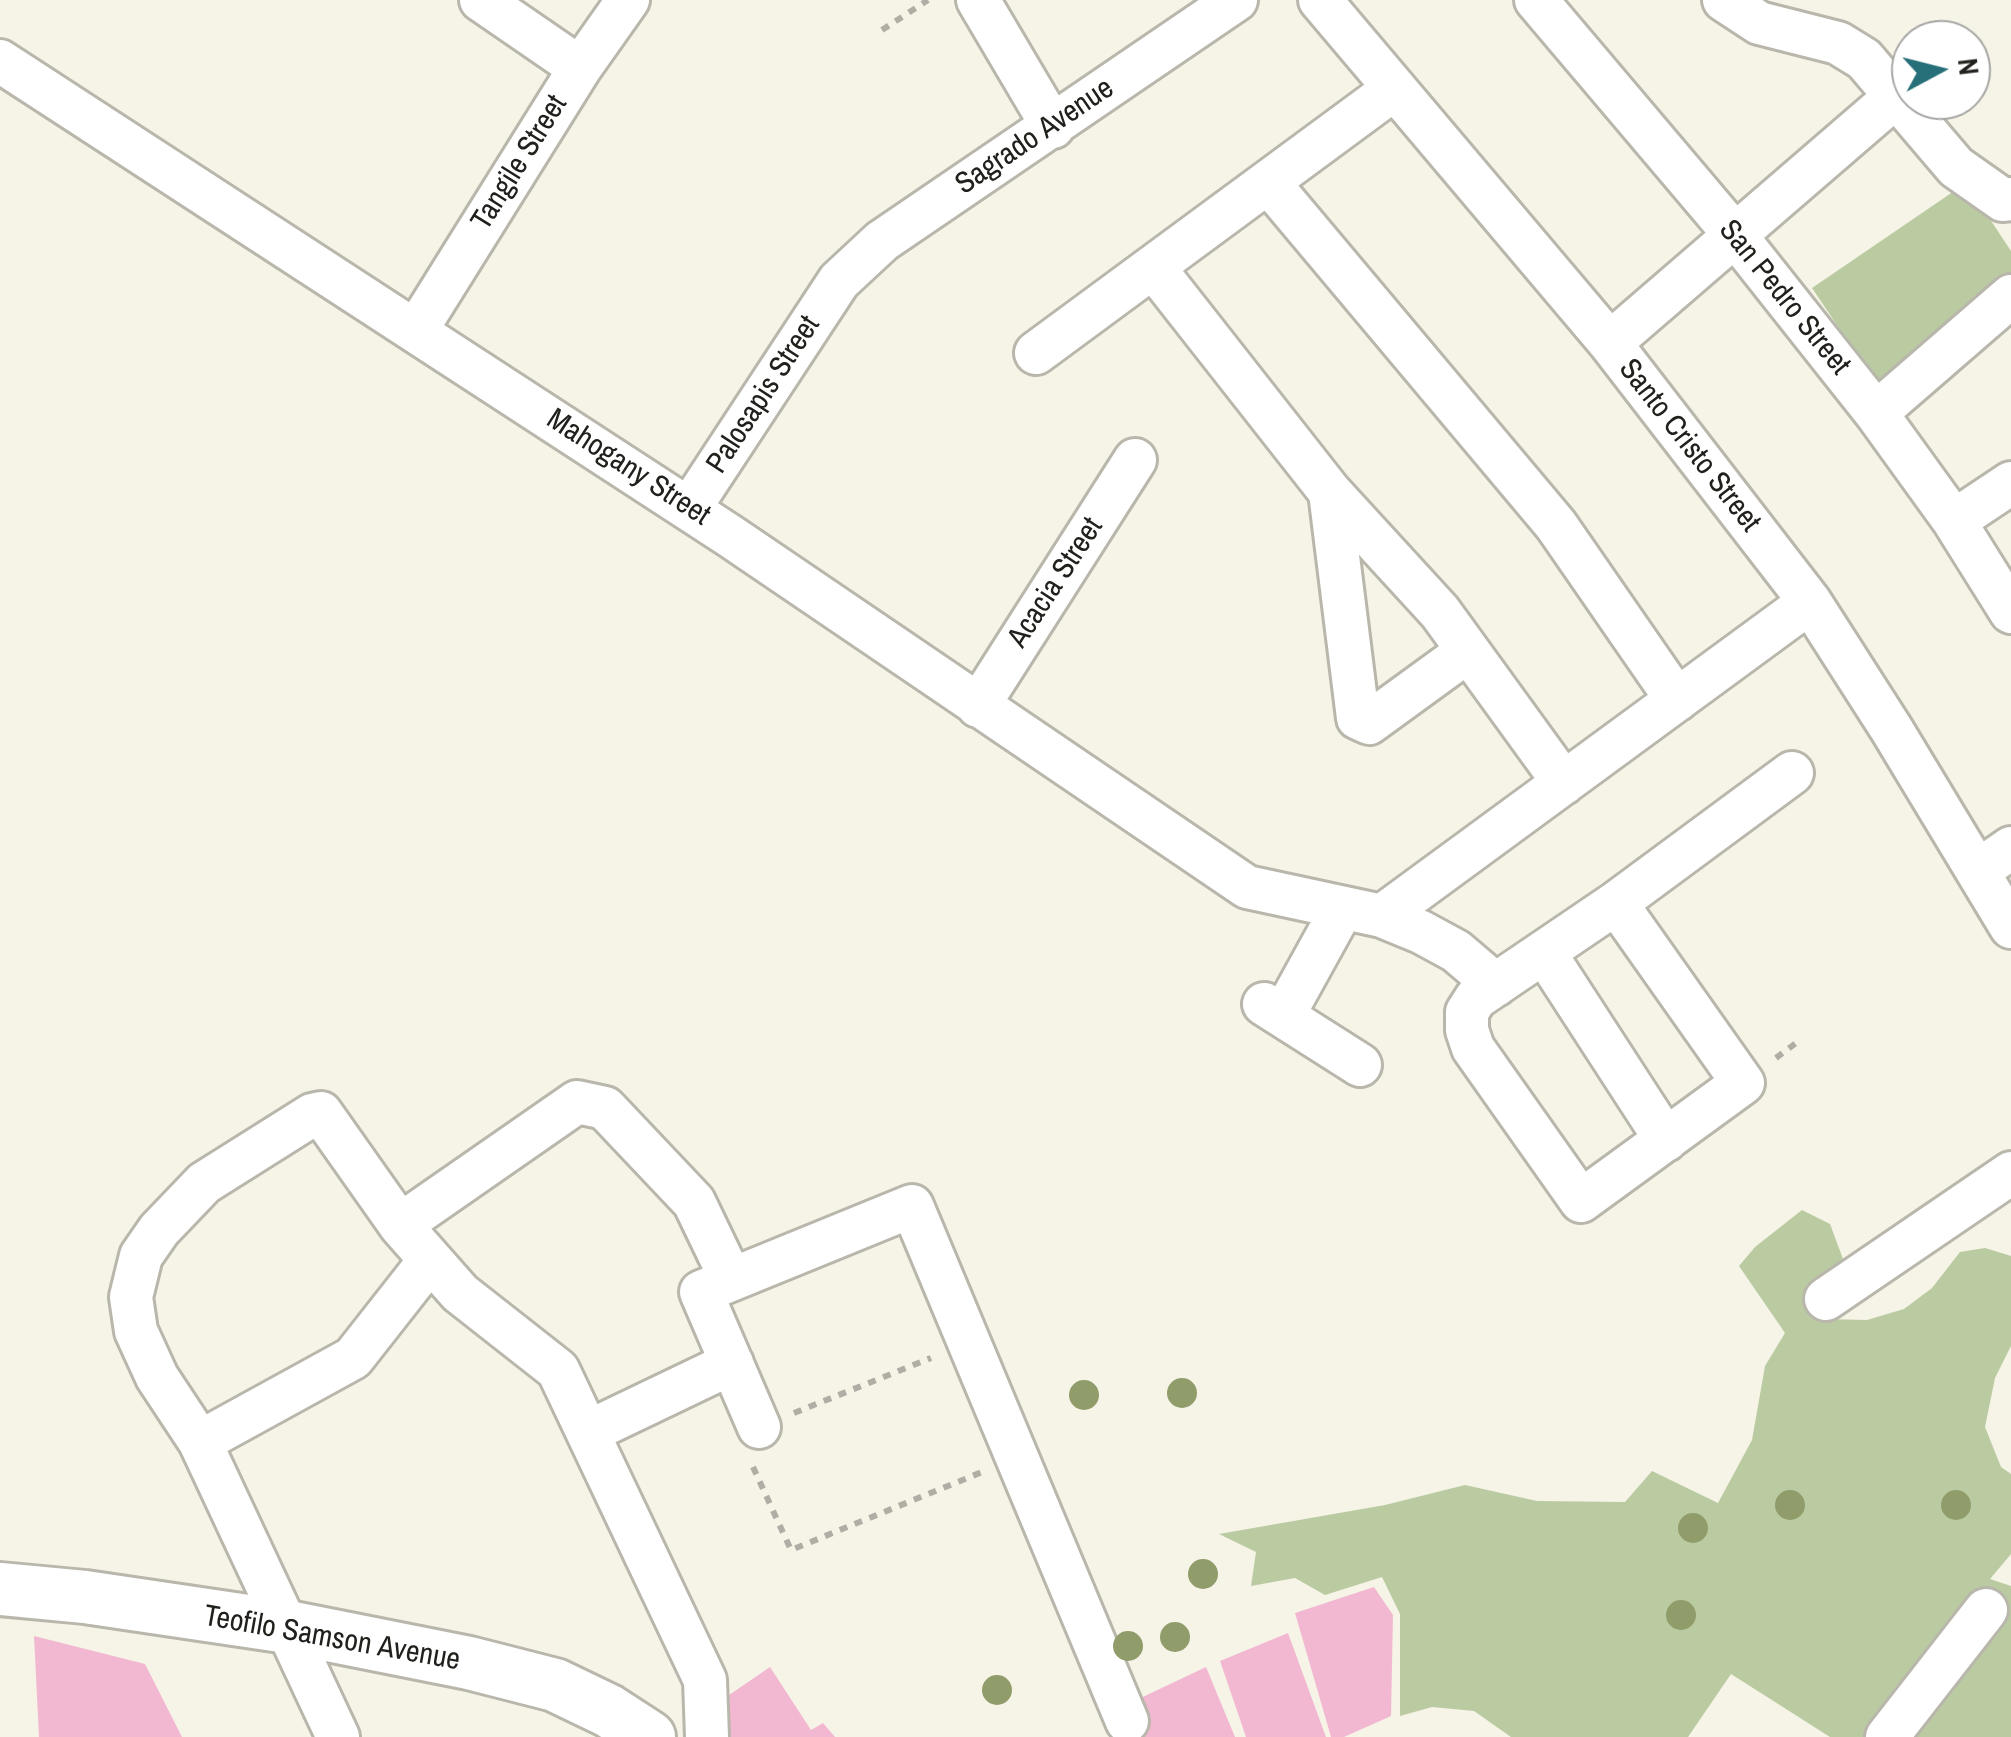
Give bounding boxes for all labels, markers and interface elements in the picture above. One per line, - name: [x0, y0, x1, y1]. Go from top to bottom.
- north arrow: [1891, 20, 1991, 120]
- text: N: [1949, 56, 1989, 77]
- street label: Sagrado Avenue: [949, 71, 1121, 203]
- street label: Tangile Street: [464, 89, 576, 237]
- street label: San Pedro Street: [1711, 213, 1857, 383]
- street label: Palosapis Street: [700, 310, 828, 480]
- street label: Santo Cristo Street: [1610, 352, 1768, 540]
- street label: Mahogany Street: [540, 402, 716, 534]
- street label: Acacia Street: [1001, 511, 1111, 655]
- street label: Teofilo Samson Avenue: [201, 1599, 463, 1679]

